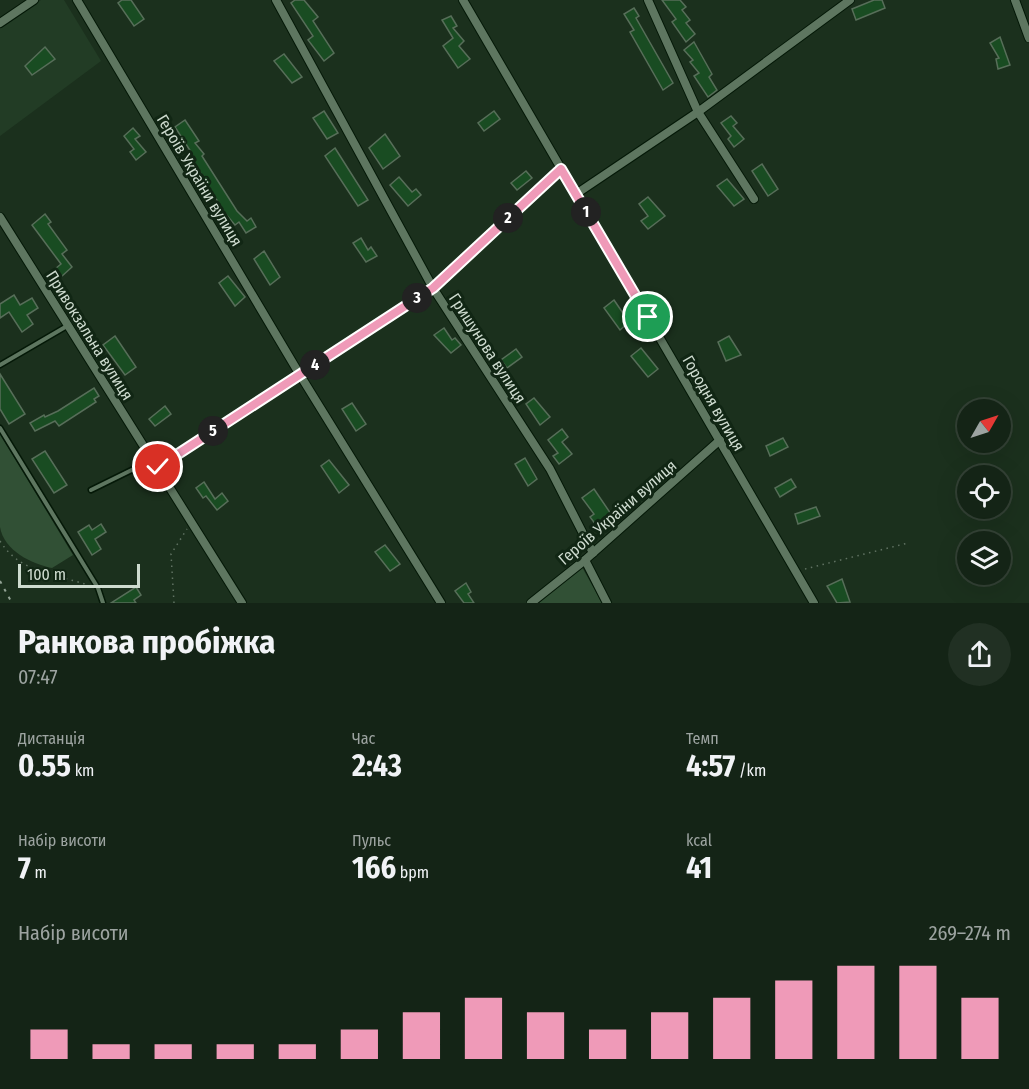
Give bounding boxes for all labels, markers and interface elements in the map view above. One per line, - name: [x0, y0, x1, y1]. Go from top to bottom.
- street label: Героїв України вулиця: [153, 111, 246, 250]
- pin: 1: [571, 197, 601, 227]
- text: 1: [583, 202, 589, 221]
- pin: 2: [493, 203, 523, 233]
- text: 2: [504, 208, 512, 227]
- street label: Привокзальна вулиця: [42, 267, 137, 404]
- pin: 3: [402, 283, 432, 313]
- text: 3: [413, 288, 421, 307]
- street label: Гришунова вулиця: [445, 290, 530, 407]
- pin: [622, 291, 673, 342]
- icon: arrive: [631, 300, 664, 333]
- pin: 4: [300, 350, 330, 380]
- street label: Городня вулиця: [679, 352, 749, 454]
- text: 4: [311, 355, 319, 374]
- north arrow: [957, 399, 1011, 453]
- map controls: [957, 399, 1011, 585]
- pin: 5: [198, 416, 228, 446]
- text: 5: [209, 421, 217, 440]
- pin: [132, 441, 183, 492]
- icon: check: [141, 450, 174, 483]
- street label: Героїв України вулиця: [554, 456, 680, 569]
- button: locate: [957, 465, 1011, 519]
- button: layers: [957, 531, 1011, 585]
- scale bar: [18, 561, 140, 588]
- text: 100 m: [27, 565, 66, 584]
- text: Ранкова пробіжка: [18, 622, 275, 662]
- button: share: [948, 623, 1011, 686]
- text: 07:47: [18, 665, 58, 689]
- text: Дистанція: [18, 729, 85, 748]
- text: Час: [352, 729, 375, 748]
- text: Темп: [686, 729, 719, 748]
- text: 0.55: [18, 748, 71, 784]
- text: 2:43: [352, 748, 402, 784]
- text: 4:57: [686, 748, 735, 784]
- text: km: [71, 761, 94, 780]
- text: /km: [735, 761, 766, 780]
- text: Набір висоти: [18, 831, 106, 850]
- text: Пульс: [352, 831, 391, 850]
- text: kcal: [686, 831, 712, 850]
- text: 7: [18, 850, 31, 886]
- text: 166: [352, 850, 396, 886]
- text: 41: [686, 850, 712, 886]
- text: m: [31, 863, 47, 882]
- text: bpm: [396, 863, 429, 882]
- text: Набір висоти: [18, 921, 129, 945]
- text: 269–274 m: [929, 921, 1011, 945]

